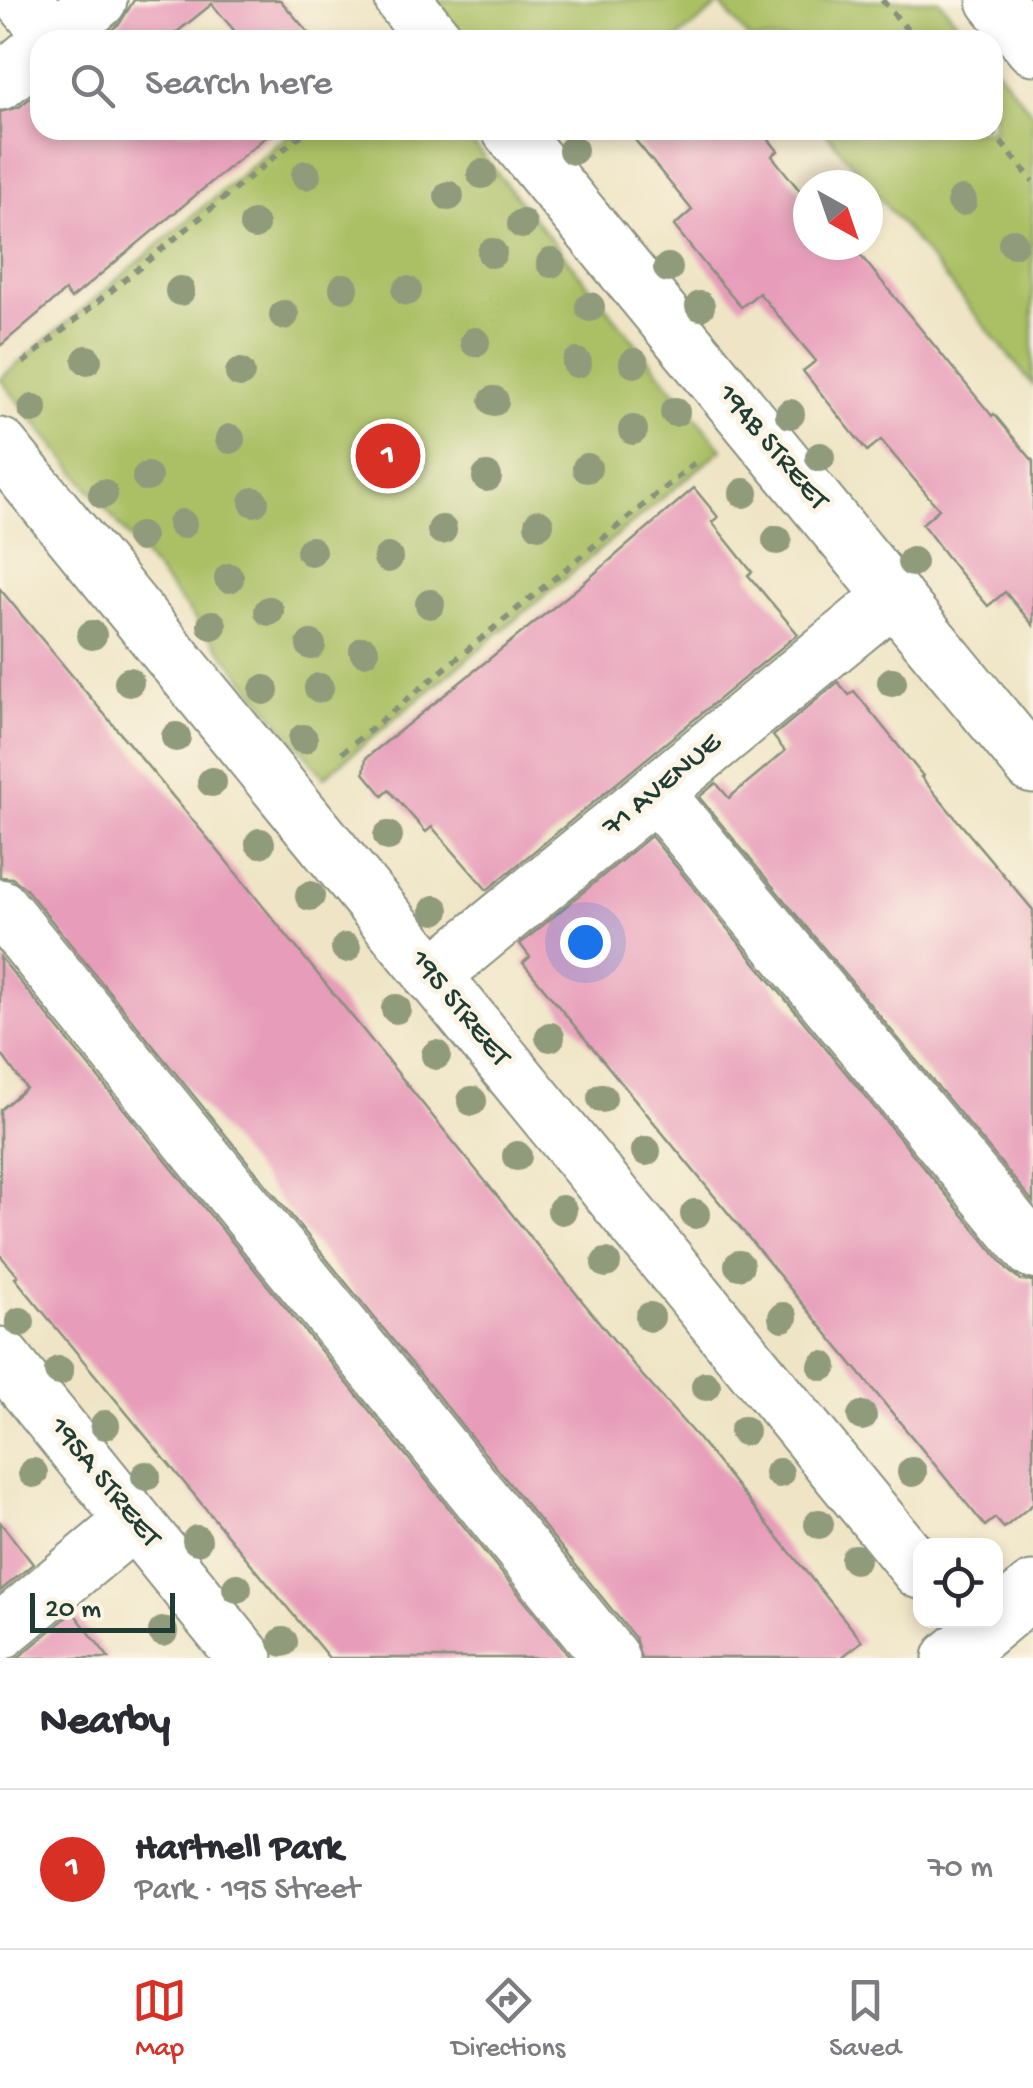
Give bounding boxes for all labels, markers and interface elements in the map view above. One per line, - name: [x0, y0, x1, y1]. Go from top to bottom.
- search box: [30, 30, 1003, 140]
- icon: search: [65, 58, 120, 113]
- text: Search here: [145, 63, 332, 107]
- north arrow: [793, 170, 883, 260]
- street label: 194B STREET: [708, 377, 836, 519]
- pin: 1: [356, 418, 420, 494]
- street label: 71 AVENUE: [596, 726, 730, 846]
- your location: [560, 917, 611, 968]
- street label: 195 STREET: [401, 943, 518, 1076]
- street label: 195A STREET: [40, 1410, 168, 1556]
- map controls: [913, 1538, 1003, 1628]
- button: locate: [913, 1538, 1003, 1628]
- scale bar: [30, 1588, 175, 1632]
- text: 20 m: [45, 1594, 101, 1627]
- text: Nearby: [40, 1699, 170, 1748]
- text: Hartnell Park: [135, 1828, 343, 1872]
- text: 1: [66, 1850, 79, 1888]
- text: 70 m: [928, 1850, 993, 1888]
- text: Park · 195 Street: [135, 1872, 360, 1910]
- tab: Map: [132, 1973, 187, 2066]
- tab: Directions: [451, 1973, 565, 2066]
- tab: Saved: [829, 1973, 901, 2066]

